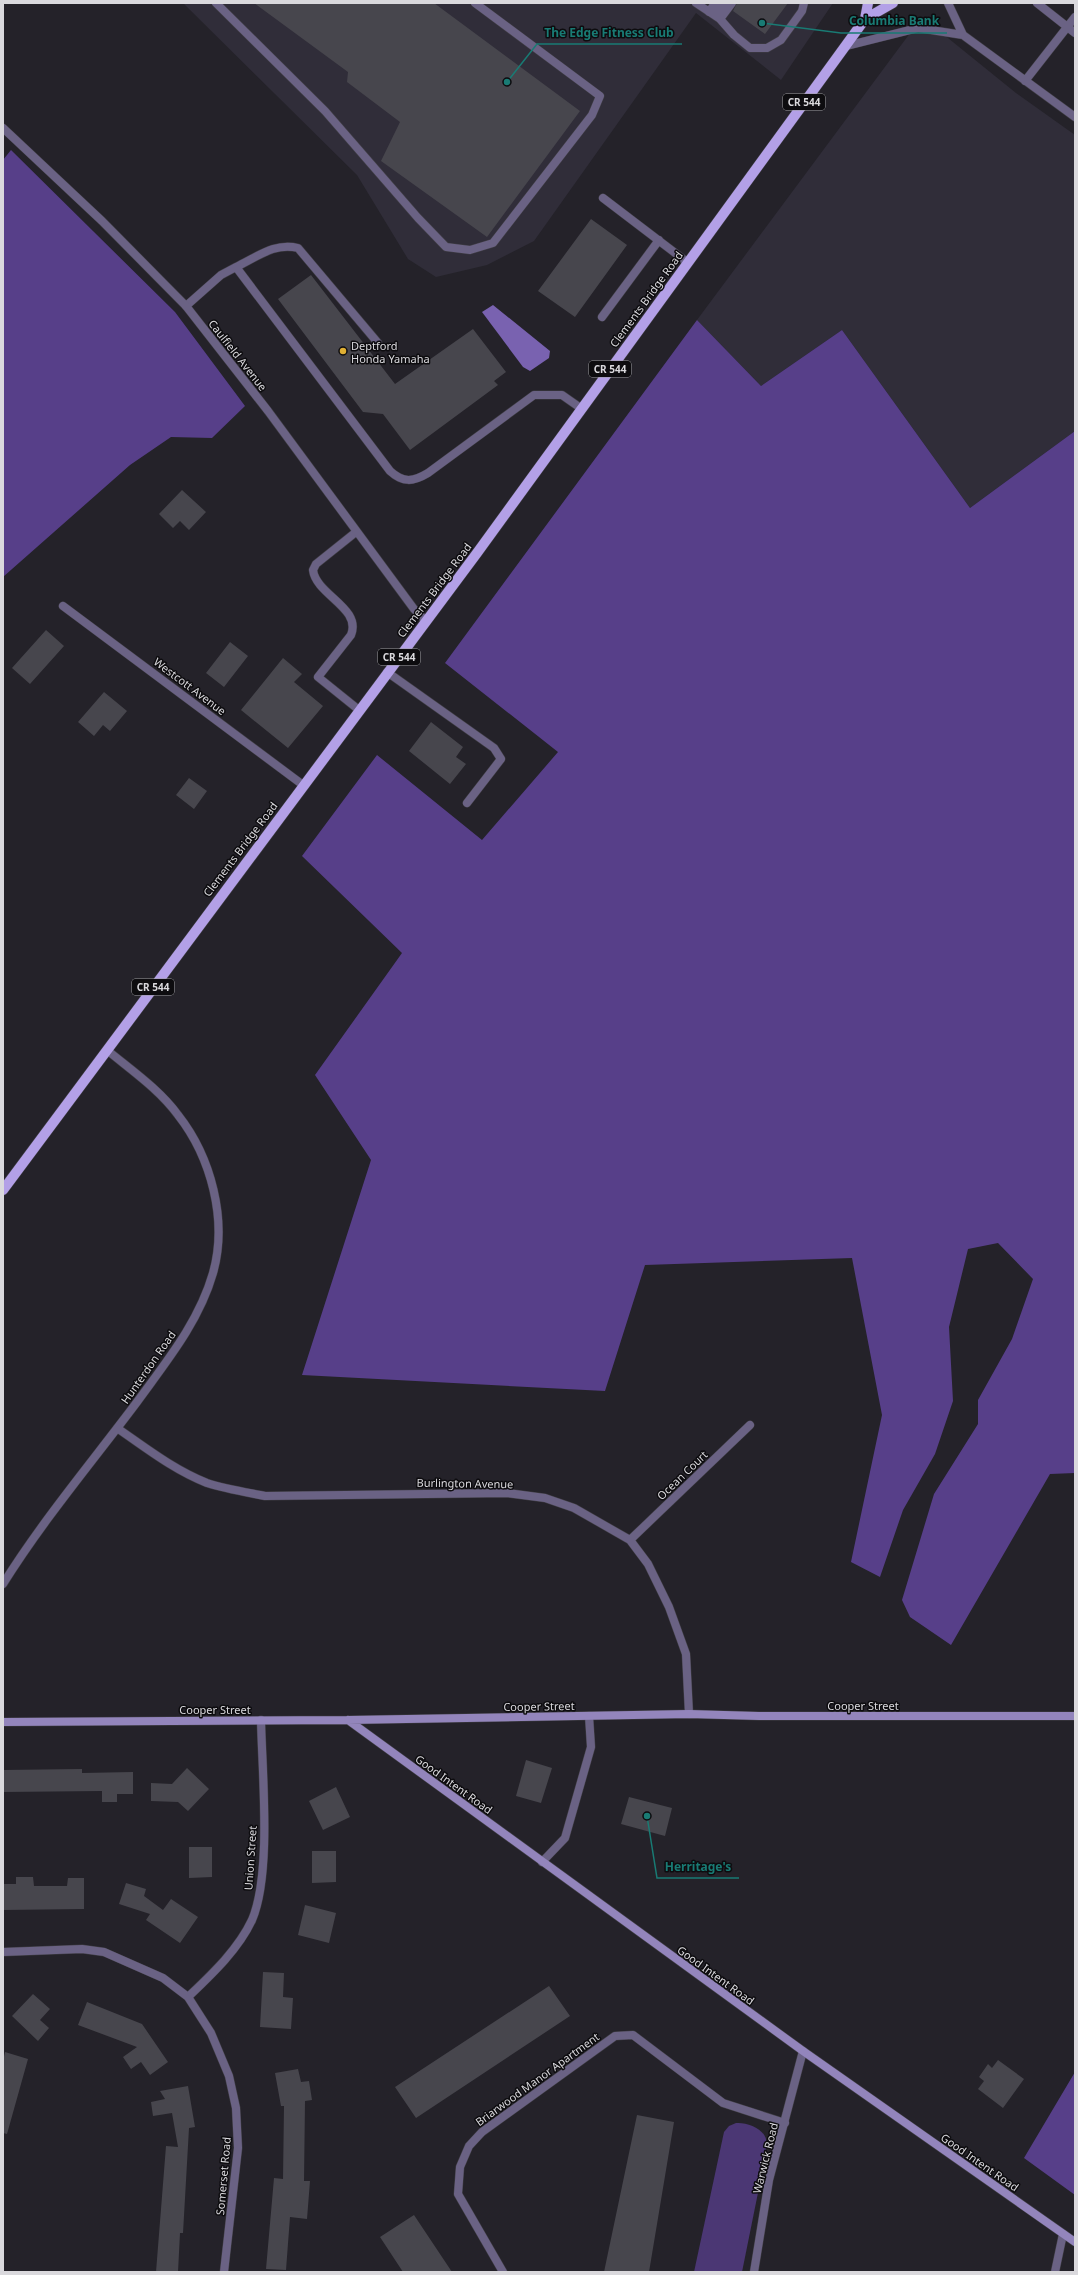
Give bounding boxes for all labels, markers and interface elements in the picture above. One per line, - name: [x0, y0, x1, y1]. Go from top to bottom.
- callout: Columbia Bank: [841, 9, 947, 33]
- text: Columbia Bank: [849, 12, 940, 29]
- callout: The Edge Fitness Club: [537, 20, 682, 44]
- text: The Edge Fitness Club: [544, 24, 674, 41]
- road number: CR 544: [783, 94, 825, 110]
- street label: Clements Bridge Road: [606, 248, 686, 350]
- street label: Caulfield Avenue: [205, 316, 271, 394]
- place label: Deptford Honda Yamaha: [351, 338, 430, 366]
- marker: Deptford Honda Yamaha: [338, 346, 348, 356]
- road number: CR 544: [589, 361, 631, 377]
- street label: Clements Bridge Road: [393, 540, 475, 640]
- road number: CR 544: [378, 649, 420, 665]
- street label: Westcott Avenue: [151, 654, 229, 718]
- street label: Clements Bridge Road: [199, 799, 281, 899]
- road number: CR 544: [132, 979, 174, 995]
- street label: Hunterdon Road: [117, 1328, 179, 1406]
- street label: Ocean Court: [653, 1447, 711, 1503]
- street label: Burlington Avenue: [417, 1475, 513, 1491]
- street label: Cooper Street: [503, 1698, 575, 1714]
- street label: Cooper Street: [827, 1698, 899, 1713]
- street label: Cooper Street: [179, 1702, 251, 1717]
- street label: Good Intent Road: [412, 1751, 496, 1817]
- street label: Union Street: [240, 1825, 260, 1891]
- callout: Herritage's: [657, 1854, 739, 1878]
- text: Herritage's: [665, 1858, 731, 1875]
- street label: Good Intent Road: [674, 1942, 758, 2008]
- street label: Briarwood Manor Apartment: [472, 2029, 602, 2129]
- street label: Warwick Road: [749, 2121, 781, 2195]
- street label: Good Intent Road: [938, 2130, 1022, 2194]
- street label: Somerset Road: [212, 2136, 234, 2216]

